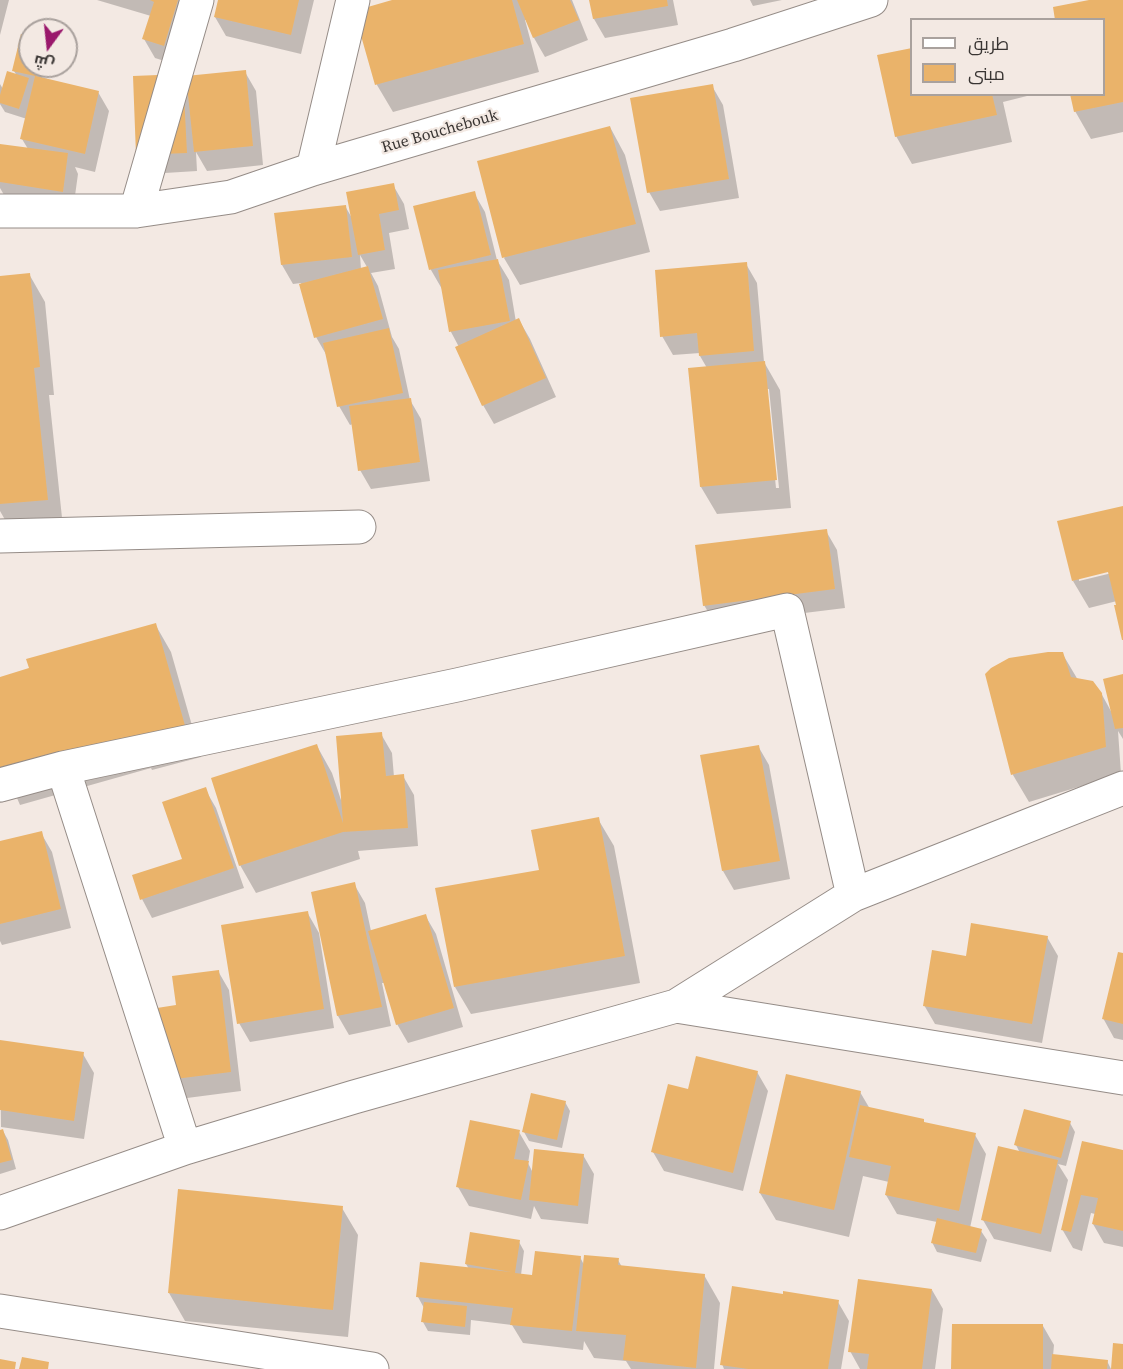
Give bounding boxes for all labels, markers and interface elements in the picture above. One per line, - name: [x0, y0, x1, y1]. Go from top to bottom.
- north arrow: [18, 18, 78, 78]
- legend: [910, 18, 1105, 96]
- text: طريق: [968, 31, 1009, 56]
- text: ش: [31, 50, 57, 77]
- text: مبنى: [968, 61, 1005, 86]
- street label: Rue Bouchebouk: [380, 106, 500, 158]

